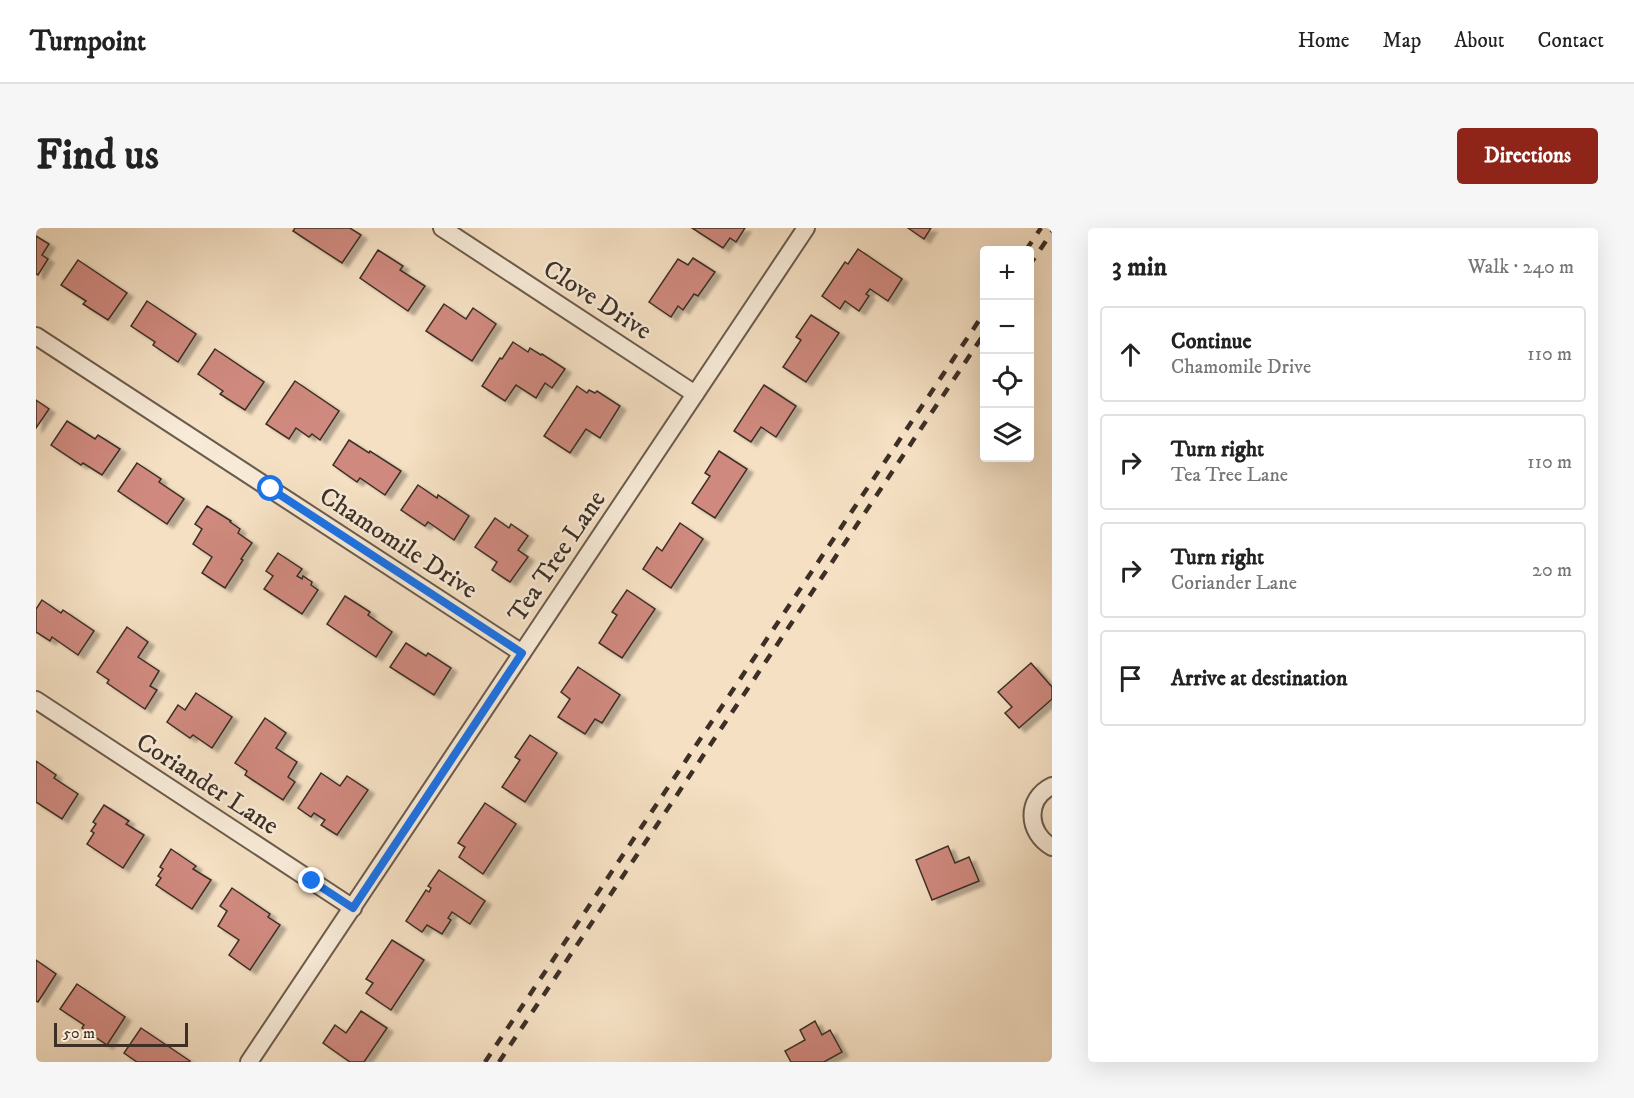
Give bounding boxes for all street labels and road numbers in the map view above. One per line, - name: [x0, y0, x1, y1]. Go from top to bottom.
- street label: Clove Drive: [537, 253, 658, 348]
- street label: Chamomile Drive: [313, 480, 484, 607]
- street label: Tea Tree Lane: [501, 484, 614, 629]
- street label: Coriander Lane: [130, 726, 285, 843]

